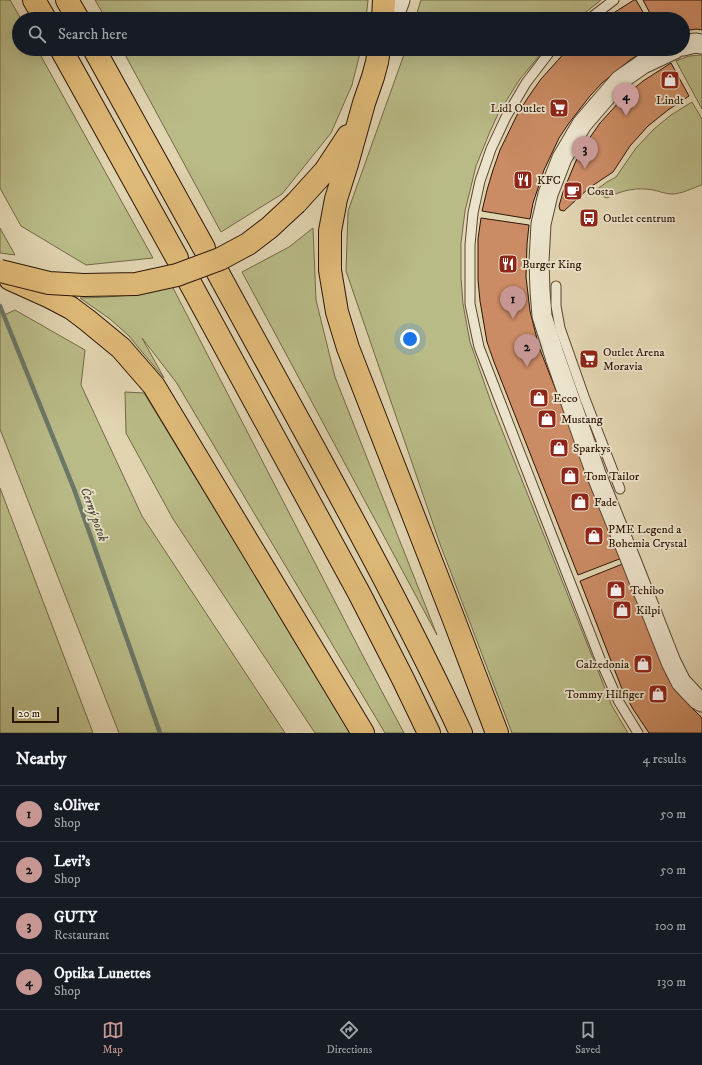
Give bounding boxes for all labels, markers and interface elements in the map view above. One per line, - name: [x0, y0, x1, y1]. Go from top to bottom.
- search box: [12, 12, 690, 56]
- icon: search: [26, 23, 48, 45]
- text: Search here: [58, 25, 127, 44]
- shop icon: Lindt: [659, 69, 681, 91]
- pin: 4: [613, 83, 639, 116]
- place label: Lindt: [656, 93, 684, 108]
- supermarket icon: Lidl Outlet: [548, 97, 570, 119]
- place label: Lidl Outlet: [491, 101, 545, 116]
- pin: 3: [572, 136, 598, 169]
- restaurant icon: KFC: [512, 169, 534, 191]
- place label: KFC: [537, 173, 561, 188]
- cafe icon: Costa: [562, 180, 584, 202]
- place label: Costa: [587, 184, 615, 199]
- bus stop icon: Outlet centrum: [578, 207, 600, 229]
- place label: Outlet centrum: [603, 211, 676, 226]
- restaurant icon: Burger King: [497, 253, 519, 275]
- place label: Burger King: [522, 257, 581, 272]
- pin: 1: [500, 286, 526, 319]
- your location: [400, 329, 420, 349]
- pin: 2: [514, 334, 540, 367]
- place label: Outlet Arena Moravia: [603, 345, 665, 374]
- supermarket icon: Outlet Arena Moravia: [578, 348, 600, 370]
- shop icon: Ecco: [528, 387, 550, 409]
- place label: Ecco: [553, 391, 578, 406]
- shop icon: Mustang: [536, 408, 558, 430]
- place label: Mustang: [561, 412, 603, 427]
- shop icon: Sparkys: [548, 437, 570, 459]
- place label: Sparkys: [573, 441, 610, 456]
- shop icon: Tom Tailor: [559, 465, 581, 487]
- place label: Tom Tailor: [584, 469, 640, 484]
- water label: Černý potok: [77, 485, 111, 544]
- shop icon: Fade: [569, 491, 591, 513]
- place label: Fade: [594, 495, 617, 510]
- place label: PME Legend a Bohemia Crystal: [608, 522, 687, 551]
- shop icon: PME Legend a Bohemia Crystal: [583, 525, 605, 547]
- shop icon: Tchibo: [605, 579, 627, 601]
- place label: Tchibo: [630, 583, 664, 598]
- shop icon: Kilpi: [611, 599, 633, 621]
- place label: Kilpi: [636, 603, 660, 618]
- shop icon: Calzedonia: [632, 653, 654, 675]
- place label: Calzedonia: [576, 657, 630, 672]
- shop icon: Tommy Hilfiger: [647, 683, 669, 705]
- place label: Tommy Hilfiger: [565, 687, 645, 702]
- scale bar: [12, 705, 59, 724]
- text: 20 m: [18, 707, 40, 721]
- text: Nearby: [16, 748, 66, 770]
- text: 4 results: [643, 751, 686, 767]
- text: s.Oliver: [54, 796, 100, 815]
- text: 1: [27, 806, 31, 822]
- text: 50 m: [660, 806, 686, 822]
- text: Shop: [54, 815, 80, 831]
- text: Levi's: [54, 852, 90, 871]
- text: 2: [26, 862, 32, 878]
- text: 50 m: [660, 862, 686, 878]
- text: Shop: [54, 871, 80, 887]
- text: GUTY: [54, 908, 97, 927]
- text: 3: [27, 918, 31, 934]
- text: 100 m: [655, 918, 686, 934]
- text: Restaurant: [54, 927, 110, 943]
- text: Optika Lunettes: [54, 964, 151, 983]
- text: 4: [25, 974, 33, 990]
- text: 130 m: [657, 974, 686, 990]
- text: Shop: [54, 983, 80, 999]
- tab: Map: [102, 1019, 124, 1057]
- tab: Directions: [327, 1019, 372, 1057]
- tab: Saved: [575, 1019, 600, 1057]

